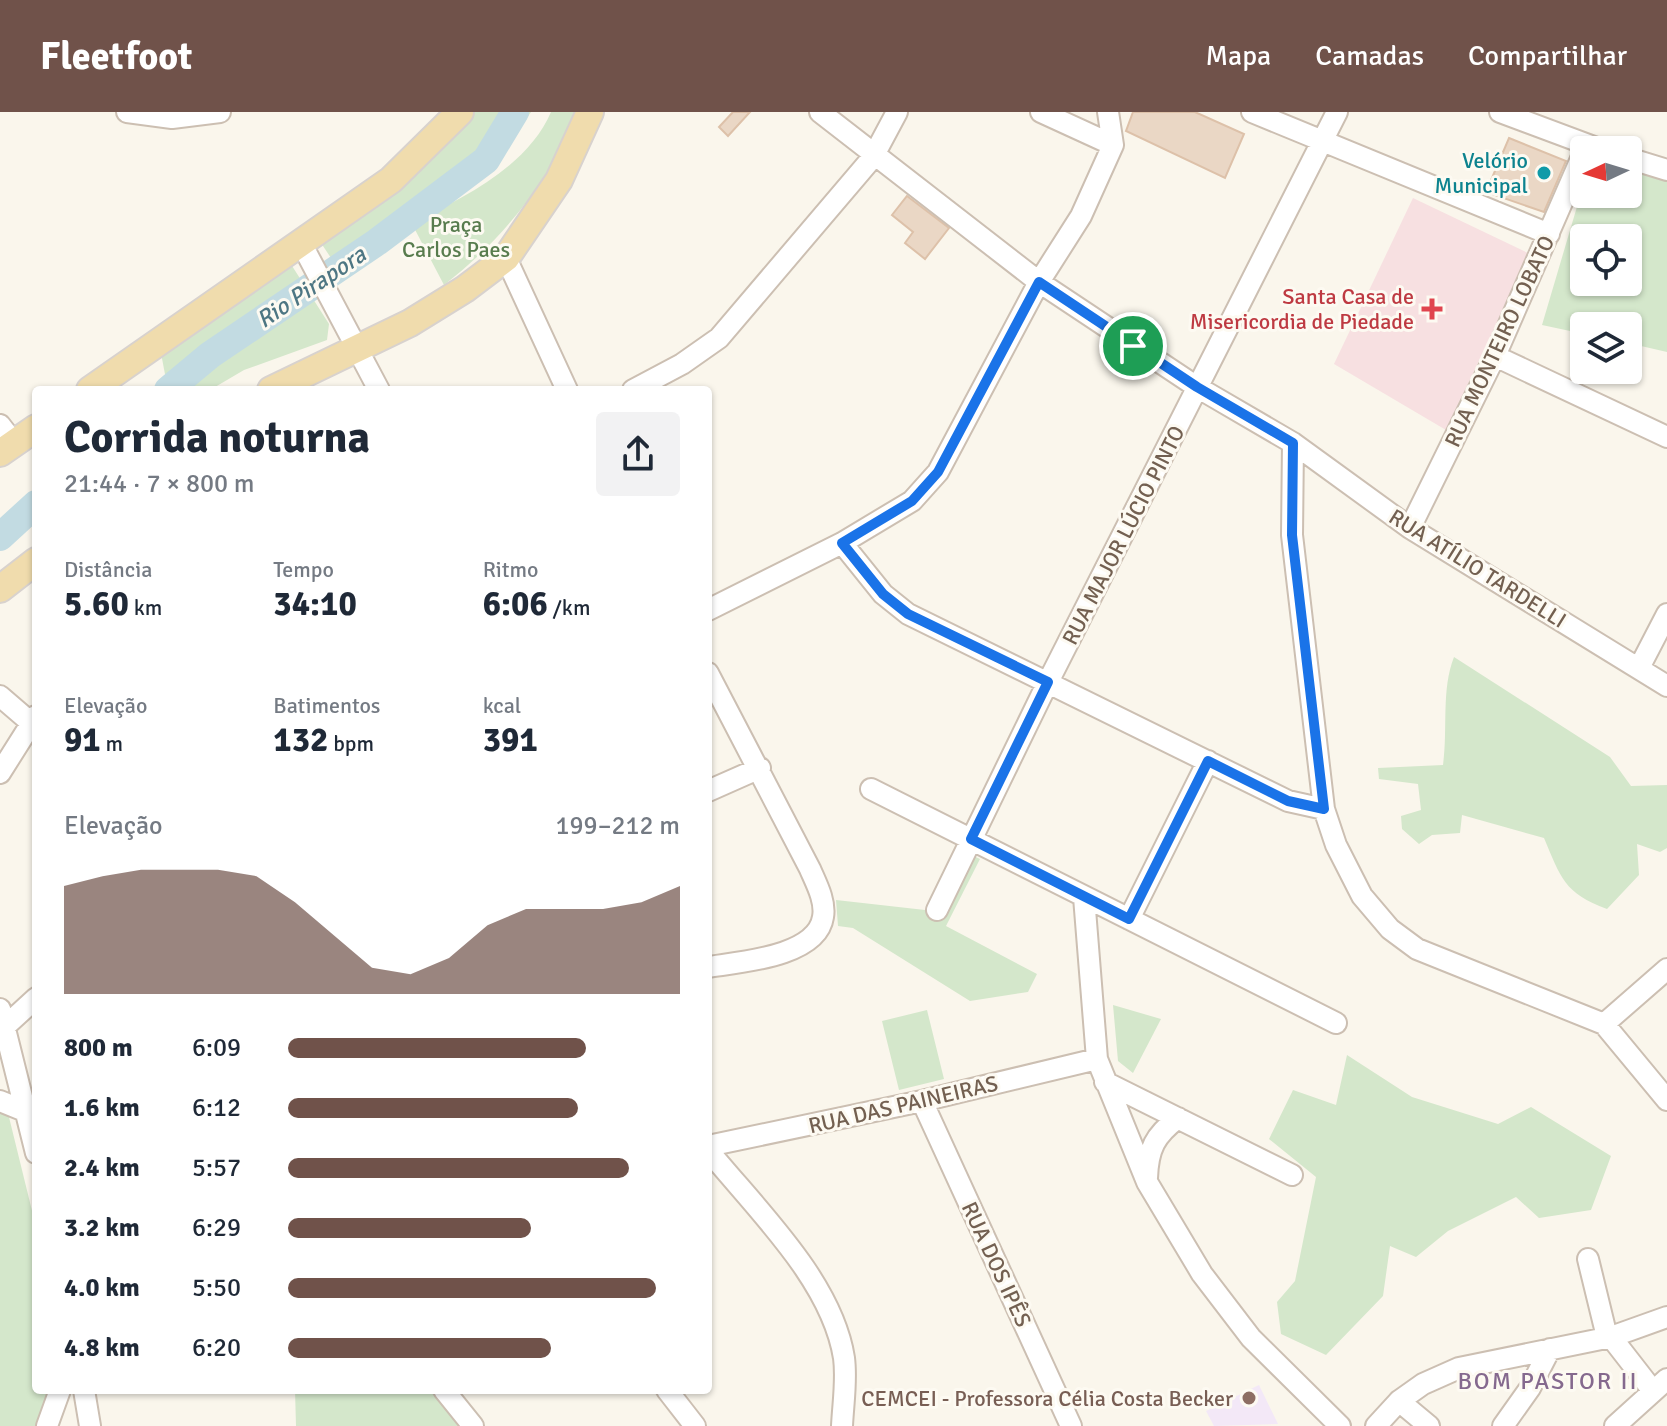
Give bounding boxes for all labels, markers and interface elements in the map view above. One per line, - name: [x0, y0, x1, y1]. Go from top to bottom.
- text: Fleetfoot: [40, 33, 192, 80]
- text: Mapa: [1205, 39, 1271, 73]
- text: Camadas: [1315, 39, 1424, 73]
- text: Compartilhar: [1468, 39, 1627, 73]
- north arrow: [1570, 136, 1642, 208]
- map controls: [1570, 136, 1642, 384]
- place label: Velório Municipal: [1434, 147, 1528, 199]
- marker: Velório Municipal: [1535, 164, 1553, 182]
- park label: Praça Carlos Paes: [402, 211, 510, 263]
- button: locate: [1570, 224, 1642, 296]
- street label: RUA MONTEIRO LOBATO: [1439, 231, 1560, 451]
- water label: Rio Pirapora: [251, 239, 372, 335]
- place label: Santa Casa de Misericordia de Piedade: [1190, 283, 1414, 335]
- marker: Santa Casa de Misericordia de Piedade: [1421, 298, 1443, 320]
- pin: [1099, 312, 1167, 380]
- button: layers: [1570, 312, 1642, 384]
- icon: arrive: [1111, 324, 1155, 368]
- text: Corrida noturna: [64, 411, 370, 465]
- button: share: [596, 412, 680, 496]
- street label: RUA MAJOR LÚCIO PINTO: [1056, 421, 1190, 649]
- text: 21:44 · 7 × 800 m: [64, 468, 255, 500]
- street label: RUA ATÍLIO TARDELLI: [1384, 503, 1571, 634]
- text: Distância: [64, 556, 152, 583]
- text: Tempo: [273, 556, 334, 583]
- text: Ritmo: [483, 556, 538, 583]
- text: 5.60: [64, 583, 129, 625]
- text: 34:10: [273, 583, 357, 625]
- text: 6:06: [483, 583, 548, 625]
- text: km: [129, 594, 162, 621]
- text: /km: [548, 594, 590, 621]
- text: Elevação: [64, 692, 147, 719]
- text: Batimentos: [273, 692, 381, 719]
- text: kcal: [483, 692, 521, 719]
- text: 91: [64, 719, 101, 761]
- text: 132: [273, 719, 328, 761]
- text: 391: [483, 719, 538, 761]
- text: m: [101, 730, 123, 757]
- text: bpm: [328, 730, 374, 757]
- text: Elevação: [64, 810, 163, 842]
- text: 199–212 m: [556, 810, 680, 842]
- text: 800 m: [64, 1032, 133, 1064]
- text: 6:09: [192, 1032, 241, 1064]
- street label: RUA DAS PAINEIRAS: [806, 1070, 1001, 1139]
- text: 1.6 km: [64, 1092, 140, 1124]
- text: 6:12: [192, 1092, 241, 1124]
- text: 2.4 km: [64, 1152, 140, 1184]
- text: 5:57: [192, 1152, 241, 1184]
- street label: RUA DOS IPÊS: [956, 1197, 1037, 1331]
- text: 3.2 km: [64, 1212, 140, 1244]
- text: 6:29: [192, 1212, 241, 1244]
- text: 4.0 km: [64, 1272, 140, 1304]
- text: 5:50: [192, 1272, 241, 1304]
- text: 4.8 km: [64, 1332, 140, 1364]
- text: 6:20: [192, 1332, 241, 1364]
- district label: BOM PASTOR II: [1457, 1366, 1639, 1396]
- place label: CEMCEI - Professora Célia Costa Becker: [861, 1385, 1233, 1412]
- marker: CEMCEI - Professora Célia Costa Becker: [1240, 1389, 1258, 1407]

